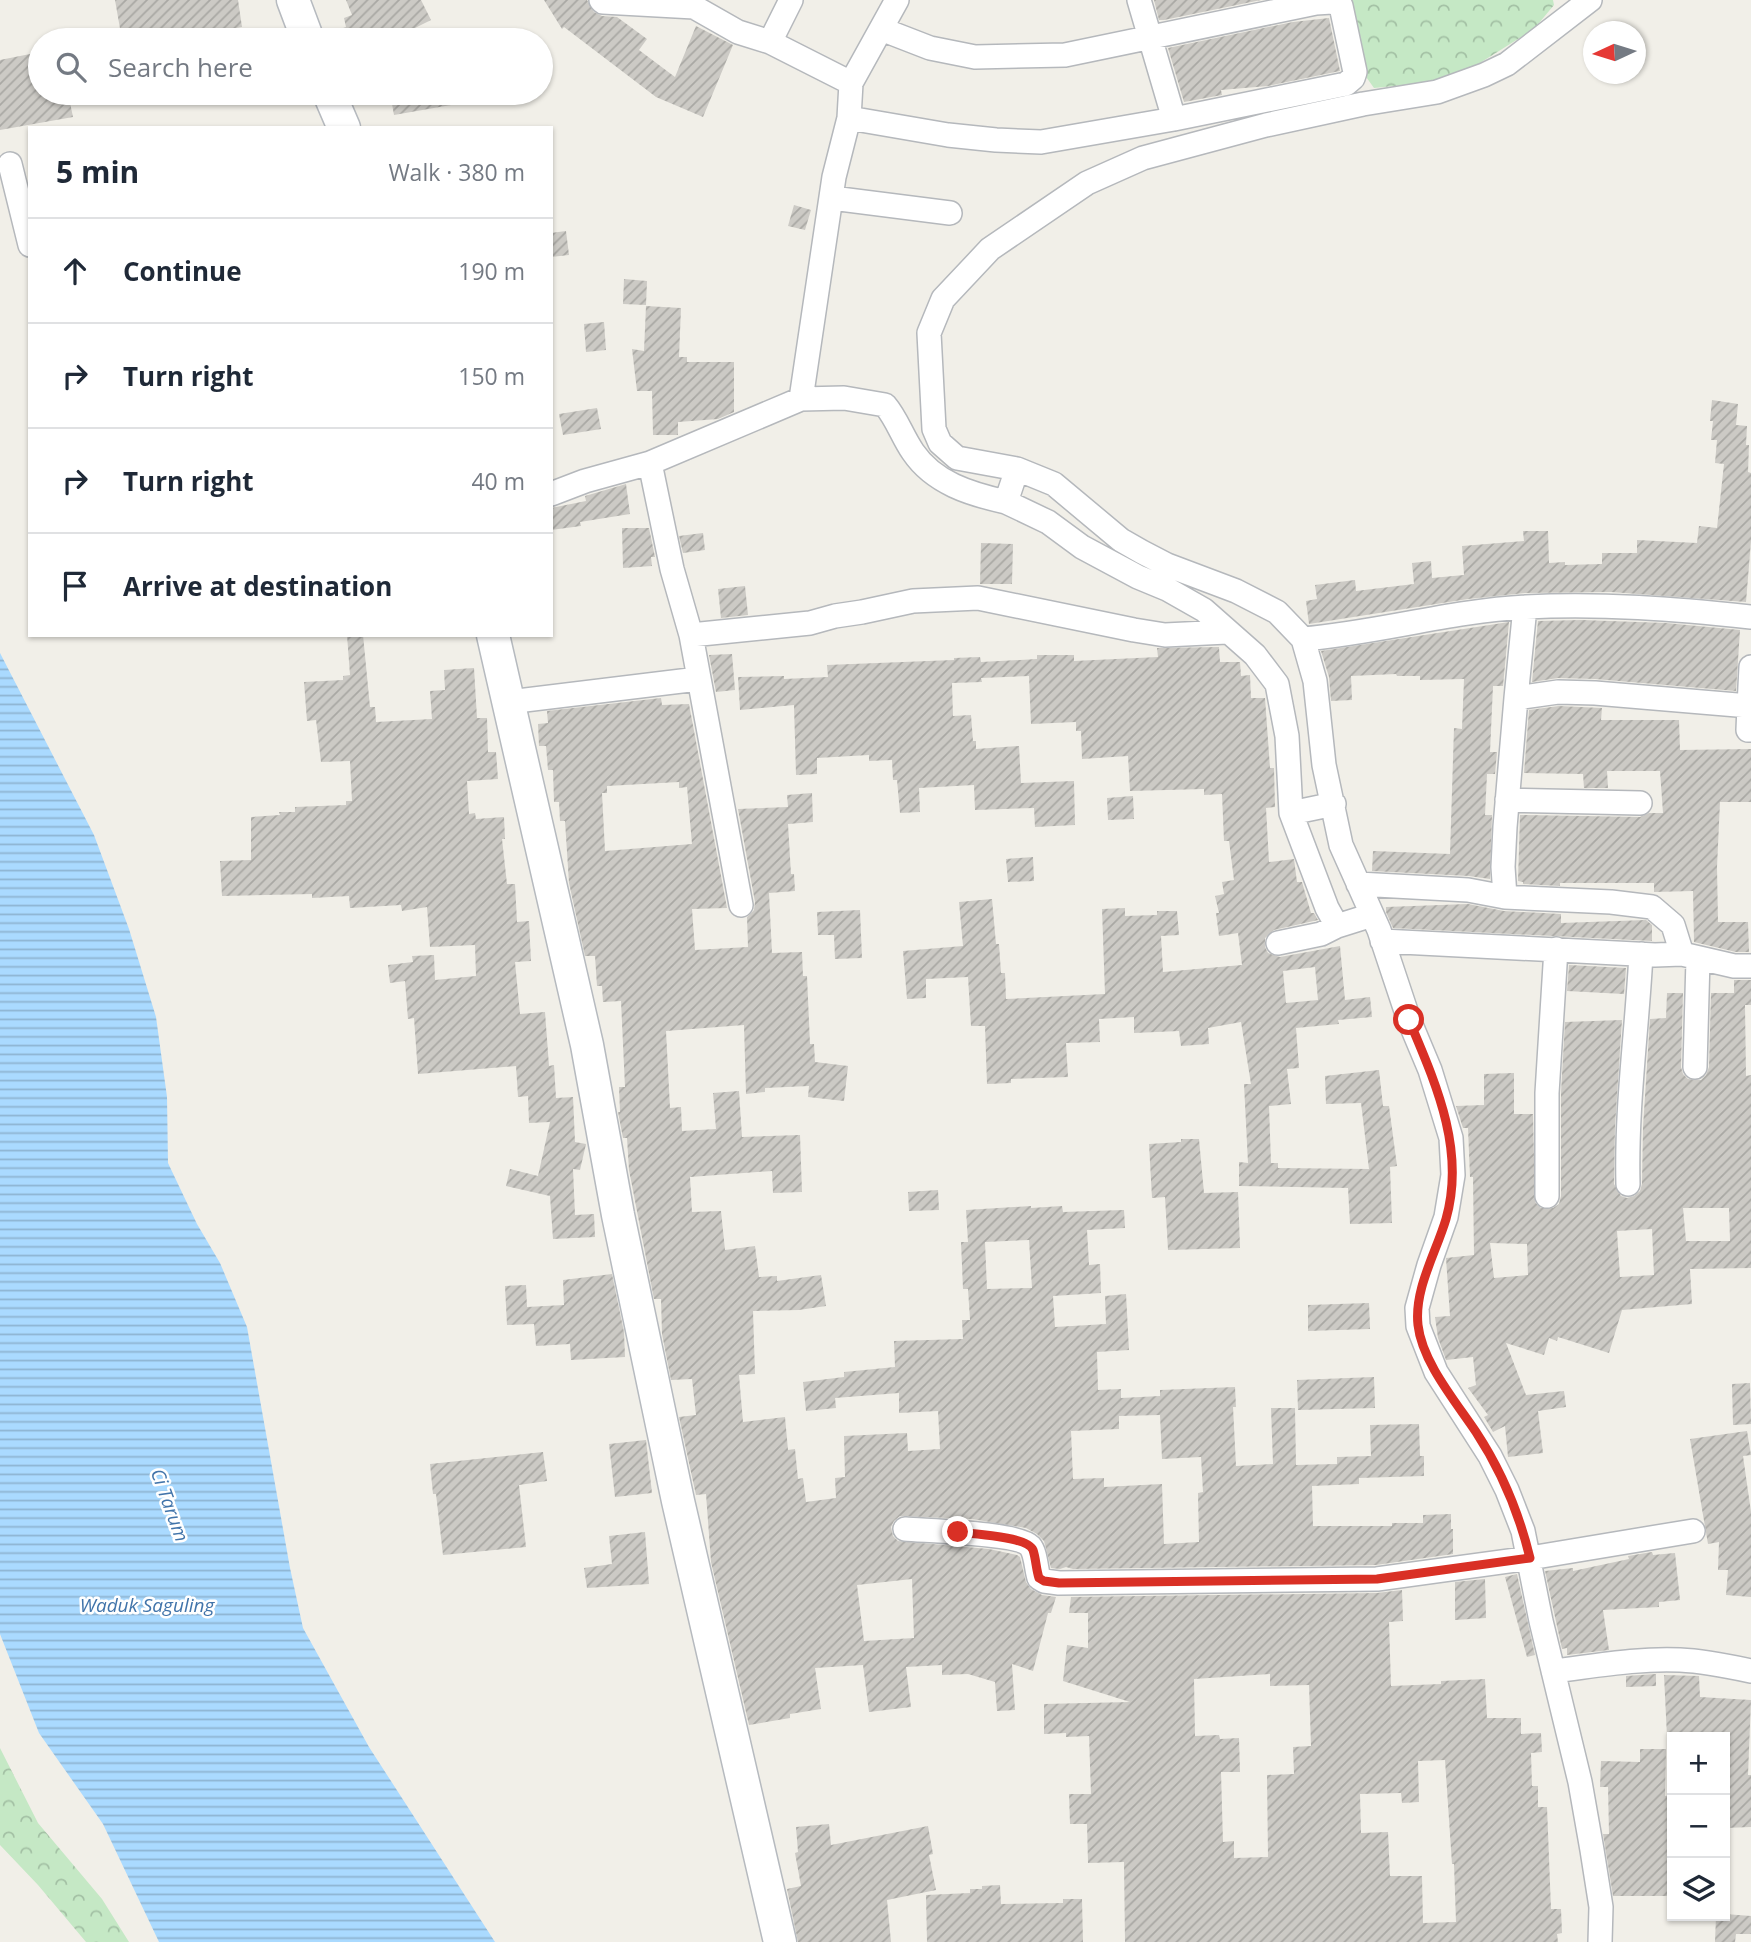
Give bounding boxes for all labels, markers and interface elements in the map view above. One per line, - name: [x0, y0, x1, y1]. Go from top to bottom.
- north arrow: [1583, 21, 1646, 84]
- search box: [28, 28, 553, 105]
- icon: search: [52, 48, 90, 86]
- text: Search here: [108, 49, 253, 85]
- text: 5 min: [56, 151, 139, 192]
- text: Walk · 380 m: [388, 156, 525, 188]
- icon: ahead: [56, 252, 94, 290]
- text: Continue: [123, 253, 242, 289]
- text: 190 m: [458, 255, 525, 287]
- icon: right: [56, 357, 94, 395]
- text: Turn right: [123, 358, 254, 394]
- text: 150 m: [458, 360, 525, 392]
- icon: right: [56, 462, 94, 500]
- text: Turn right: [123, 463, 254, 499]
- text: 40 m: [471, 465, 525, 497]
- icon: arrive: [56, 567, 94, 605]
- text: Arrive at destination: [123, 568, 392, 604]
- route start: [1393, 1004, 1424, 1035]
- water label: Ci Tarum: [145, 1465, 195, 1545]
- route end: [942, 1516, 973, 1547]
- water label: Waduk Saguling: [80, 1592, 215, 1618]
- map controls: [1667, 1732, 1730, 1921]
- button: +: [1667, 1732, 1730, 1795]
- button: −: [1667, 1795, 1730, 1858]
- button: layers: [1667, 1858, 1730, 1921]

